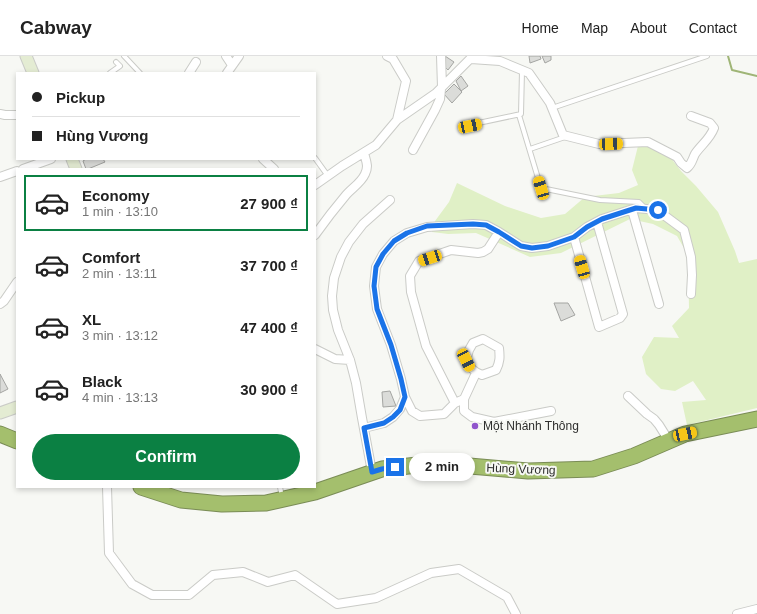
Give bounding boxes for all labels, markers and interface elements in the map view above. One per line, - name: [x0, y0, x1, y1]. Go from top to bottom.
- text: Cabway: [20, 17, 92, 38]
- text: Home: [522, 20, 559, 36]
- text: Map: [581, 20, 608, 36]
- text: About: [630, 20, 667, 36]
- text: Contact: [689, 20, 737, 36]
- text: Pickup: [56, 89, 105, 106]
- car: [457, 118, 483, 134]
- text: Hùng Vương: [56, 127, 148, 144]
- car: [599, 138, 623, 150]
- car: [532, 175, 550, 201]
- icon: car: [34, 185, 70, 221]
- text: Economy: [82, 187, 150, 204]
- text: 27 900 ₫: [240, 195, 298, 212]
- route start: [649, 201, 667, 219]
- text: 1 min · 13:10: [82, 204, 158, 219]
- icon: car: [34, 247, 70, 283]
- text: Comfort: [82, 249, 140, 266]
- car: [417, 249, 443, 267]
- car: [573, 254, 591, 280]
- text: 37 700 ₫: [240, 257, 298, 274]
- text: 2 min · 13:11: [82, 266, 157, 281]
- icon: car: [34, 309, 70, 345]
- text: XL: [82, 311, 101, 328]
- text: 47 400 ₫: [240, 319, 298, 336]
- text: 3 min · 13:12: [82, 328, 158, 343]
- car: [455, 347, 477, 373]
- icon: car: [34, 371, 70, 407]
- text: Black: [82, 373, 122, 390]
- text: 30 900 ₫: [240, 381, 298, 398]
- text: 4 min · 13:13: [82, 390, 158, 405]
- place label: Một Nhánh Thông: [483, 419, 579, 433]
- marker: Một Nhánh Thông: [470, 421, 480, 431]
- car: [672, 426, 698, 442]
- button: Confirm: [32, 434, 300, 480]
- callout: 2 min: [409, 453, 475, 481]
- route end: [386, 458, 404, 476]
- text: 2 min: [425, 459, 459, 474]
- street label: Hùng Vương: [486, 461, 556, 477]

